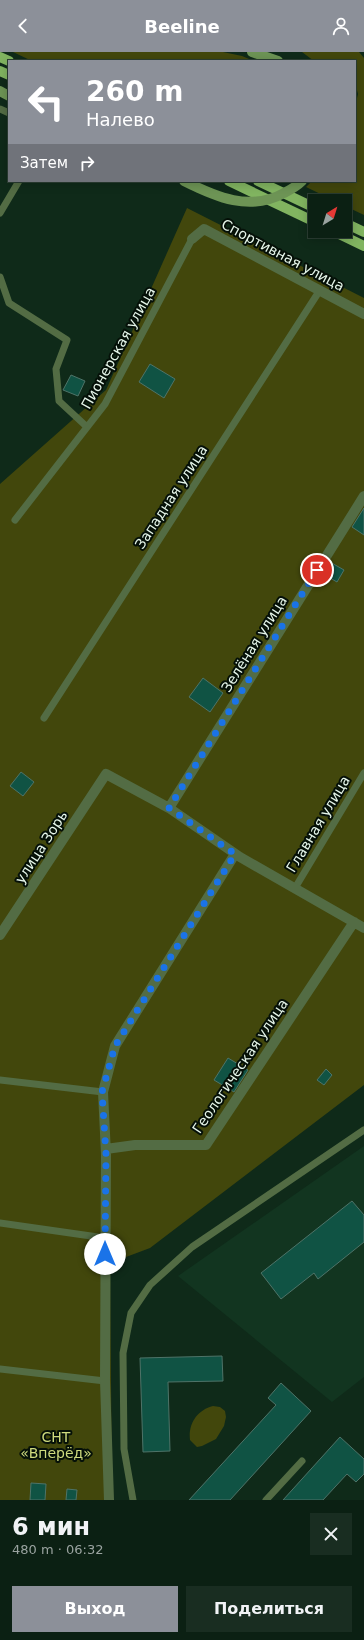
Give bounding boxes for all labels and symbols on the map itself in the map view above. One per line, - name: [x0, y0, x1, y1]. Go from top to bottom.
- north arrow: [308, 194, 352, 238]
- street label: Спортивная улица: [219, 216, 347, 294]
- street label: Пионерская улица: [78, 284, 158, 412]
- street label: Западная улица: [132, 442, 210, 552]
- pin: [300, 553, 334, 587]
- street label: Зелёная улица: [218, 593, 290, 695]
- street label: Главная улица: [283, 773, 353, 875]
- street label: улица Зорь: [12, 808, 70, 886]
- street label: Геологическая улица: [189, 996, 291, 1136]
- position arrow: [84, 1233, 126, 1275]
- park label: СНТ «Вперёд»: [20, 1429, 92, 1461]

